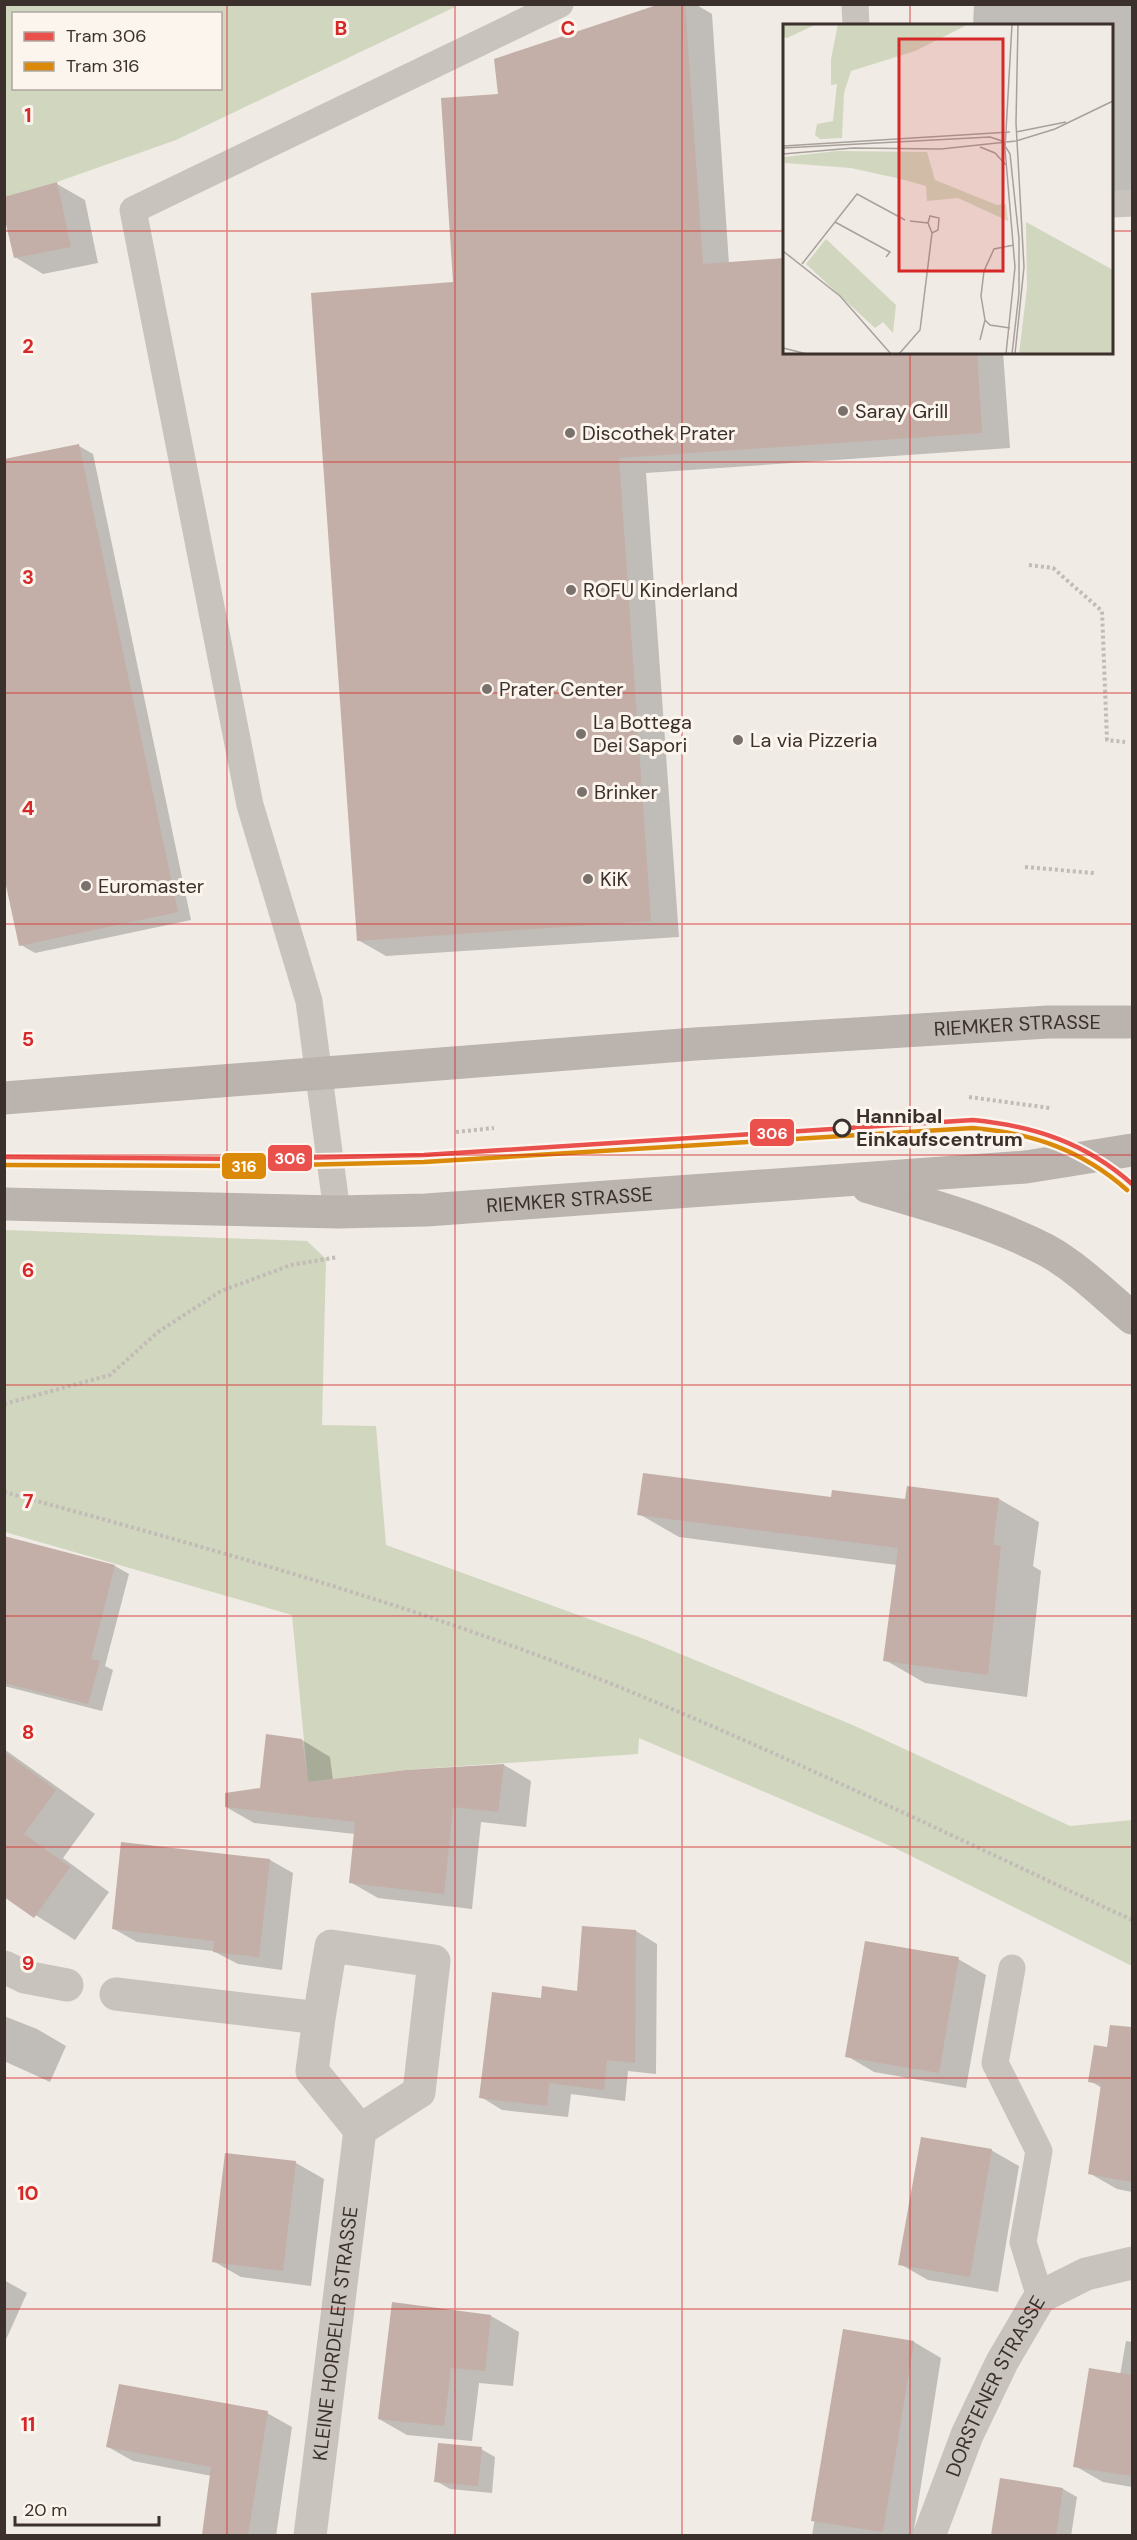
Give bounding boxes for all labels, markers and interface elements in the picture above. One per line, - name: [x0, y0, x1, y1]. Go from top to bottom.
- legend: [12, 12, 222, 90]
- text: B: [335, 15, 347, 41]
- text: C: [561, 15, 575, 41]
- text: Tram 306: [66, 24, 147, 48]
- inset map: [783, 24, 1113, 354]
- text: Tram 316: [66, 54, 140, 78]
- text: 1: [24, 102, 32, 128]
- text: 2: [22, 333, 34, 359]
- place label: Saray Grill: [855, 398, 948, 424]
- marker: Saray Grill: [836, 404, 850, 418]
- place label: Discothek Prater: [582, 420, 736, 446]
- marker: Discothek Prater: [563, 426, 577, 440]
- text: 3: [22, 564, 34, 590]
- place label: ROFU Kinderland: [583, 577, 738, 603]
- marker: ROFU Kinderland: [564, 583, 578, 597]
- place label: Prater Center: [499, 676, 624, 702]
- marker: Prater Center: [480, 682, 494, 696]
- place label: La Bottega Dei Sapori: [593, 709, 692, 758]
- marker: La Bottega Dei Sapori: [574, 727, 588, 741]
- place label: La via Pizzeria: [750, 727, 877, 753]
- marker: La via Pizzeria: [731, 733, 745, 747]
- place label: Brinker: [594, 779, 658, 805]
- marker: Brinker: [575, 785, 589, 799]
- text: 4: [22, 795, 35, 821]
- place label: KiK: [600, 866, 628, 892]
- marker: KiK: [581, 872, 595, 886]
- place label: Euromaster: [98, 873, 204, 899]
- marker: Euromaster: [79, 879, 93, 893]
- street label: RIEMKER STRASSE: [933, 1009, 1101, 1042]
- text: 5: [22, 1026, 34, 1052]
- place label: Hannibal Einkaufscentrum: [856, 1103, 1023, 1152]
- line badge: 306: [749, 1118, 795, 1147]
- marker: Hannibal Einkaufscentrum: [833, 1119, 851, 1137]
- text: 306: [756, 1123, 788, 1144]
- line badge: 306: [267, 1144, 313, 1172]
- text: 306: [274, 1148, 306, 1169]
- line badge: 316: [221, 1152, 267, 1180]
- text: 316: [231, 1156, 257, 1177]
- street label: RIEMKER STRASSE: [485, 1181, 654, 1219]
- text: 6: [22, 1257, 34, 1283]
- text: 7: [23, 1488, 34, 1514]
- text: 8: [22, 1719, 34, 1745]
- text: 9: [22, 1950, 34, 1976]
- text: 10: [17, 2180, 39, 2206]
- street label: KLEINE HORDELER STRASSE: [306, 2205, 363, 2462]
- street label: DORSTENER STRASSE: [939, 2291, 1051, 2480]
- text: 11: [21, 2411, 35, 2437]
- scale bar: [15, 2489, 159, 2527]
- text: 20 m: [24, 2498, 67, 2522]

